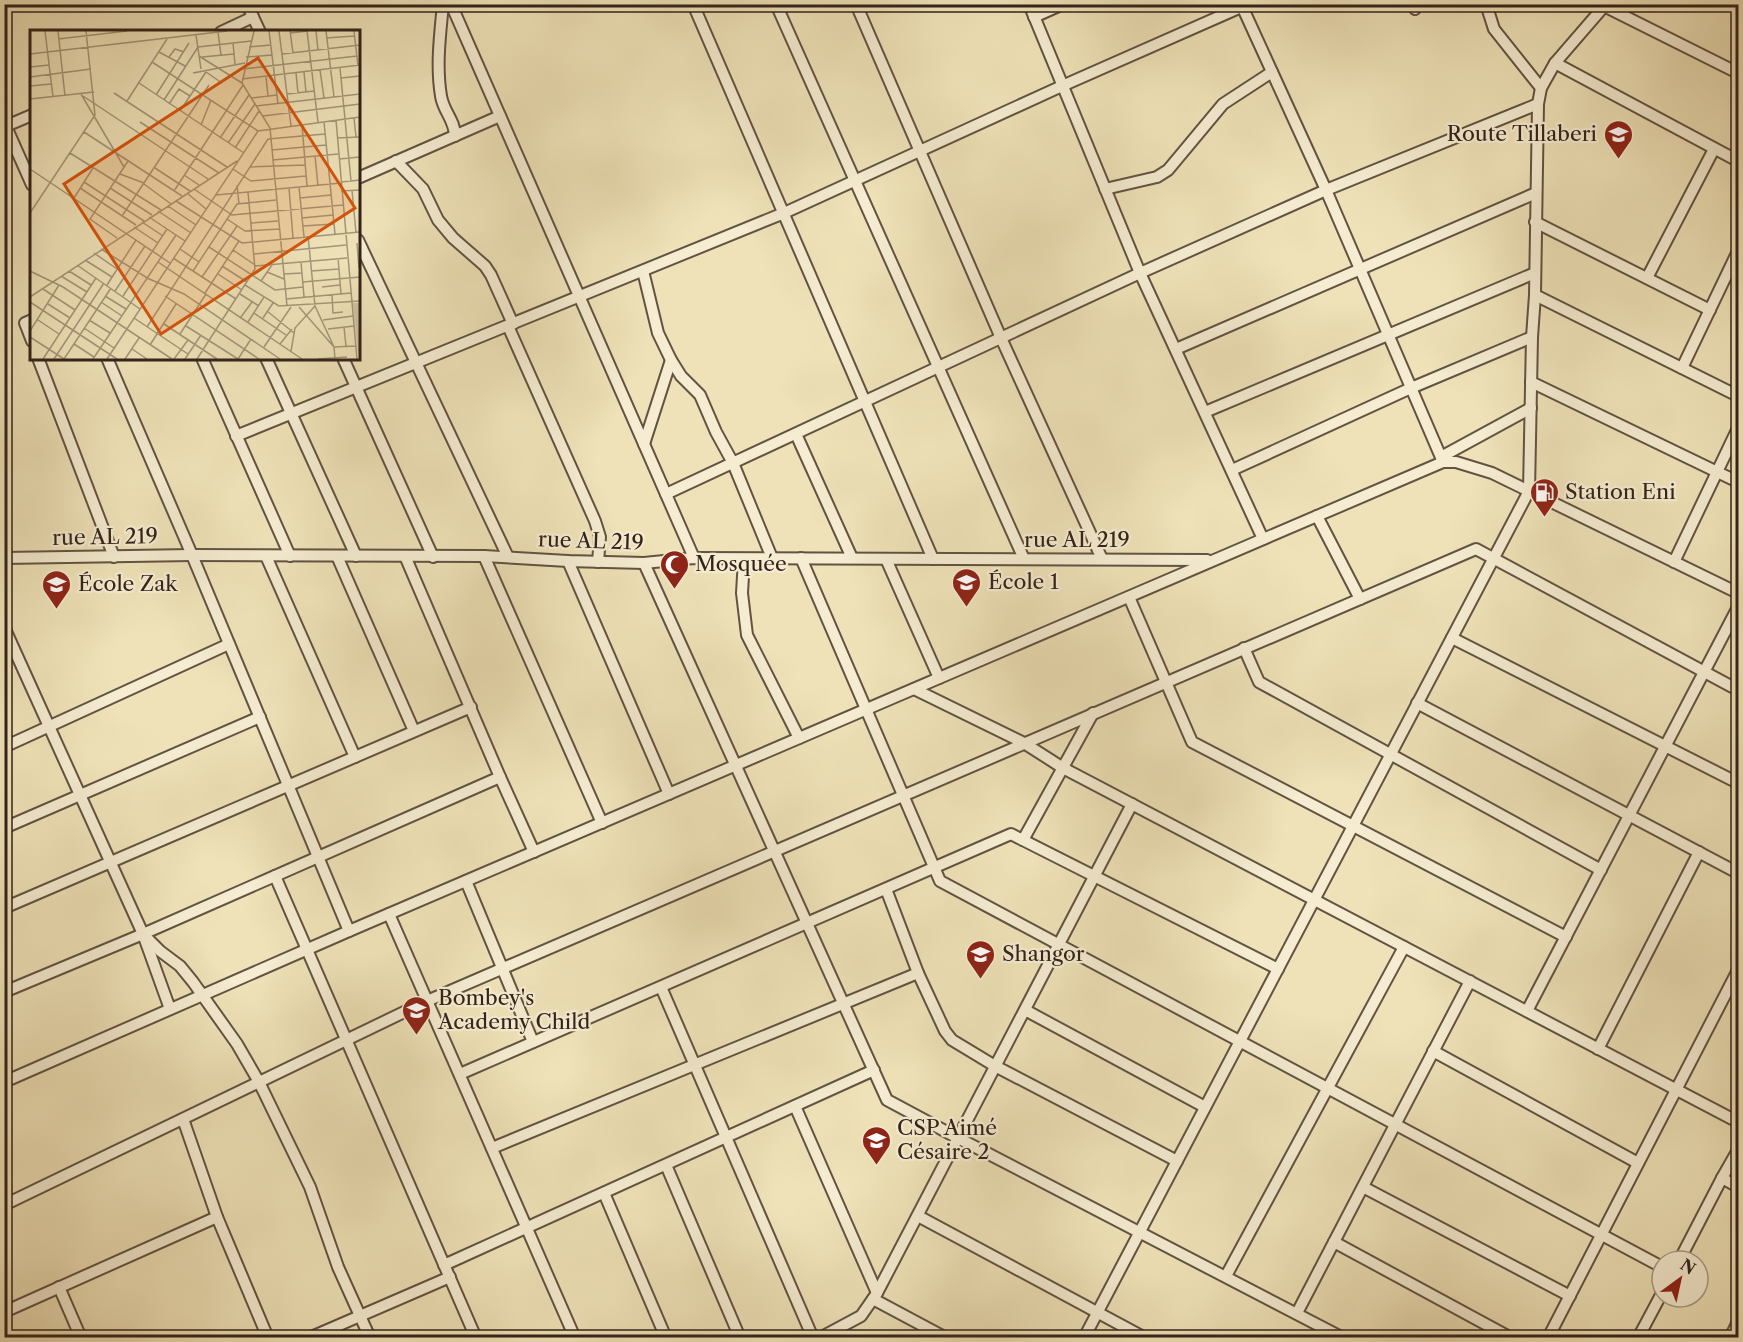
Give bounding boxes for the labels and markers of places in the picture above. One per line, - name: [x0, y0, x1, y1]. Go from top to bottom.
- school or university icon: Route Tillaberi: [1602, 118, 1634, 160]
- place label: Route Tillaberi: [1447, 121, 1597, 146]
- fuel station icon: Station Eni: [1528, 476, 1560, 518]
- place label: Station Eni: [1565, 479, 1676, 504]
- mosque icon: Mosquée: [658, 548, 690, 590]
- place label: Mosquée: [695, 551, 787, 576]
- school or university icon: École 1: [951, 566, 983, 608]
- school or university icon: École Zak: [41, 568, 73, 610]
- place label: École 1: [988, 569, 1059, 594]
- place label: École Zak: [78, 571, 178, 596]
- school or university icon: Shangor: [965, 938, 997, 980]
- place label: Shangor: [1002, 941, 1085, 966]
- place label: Bombey's Academy Child: [437, 985, 591, 1034]
- school or university icon: Bombey's Academy Child: [401, 994, 433, 1036]
- place label: CSP Aimé Césaire 2: [897, 1115, 997, 1164]
- school or university icon: CSP Aimé Césaire 2: [860, 1124, 892, 1166]

